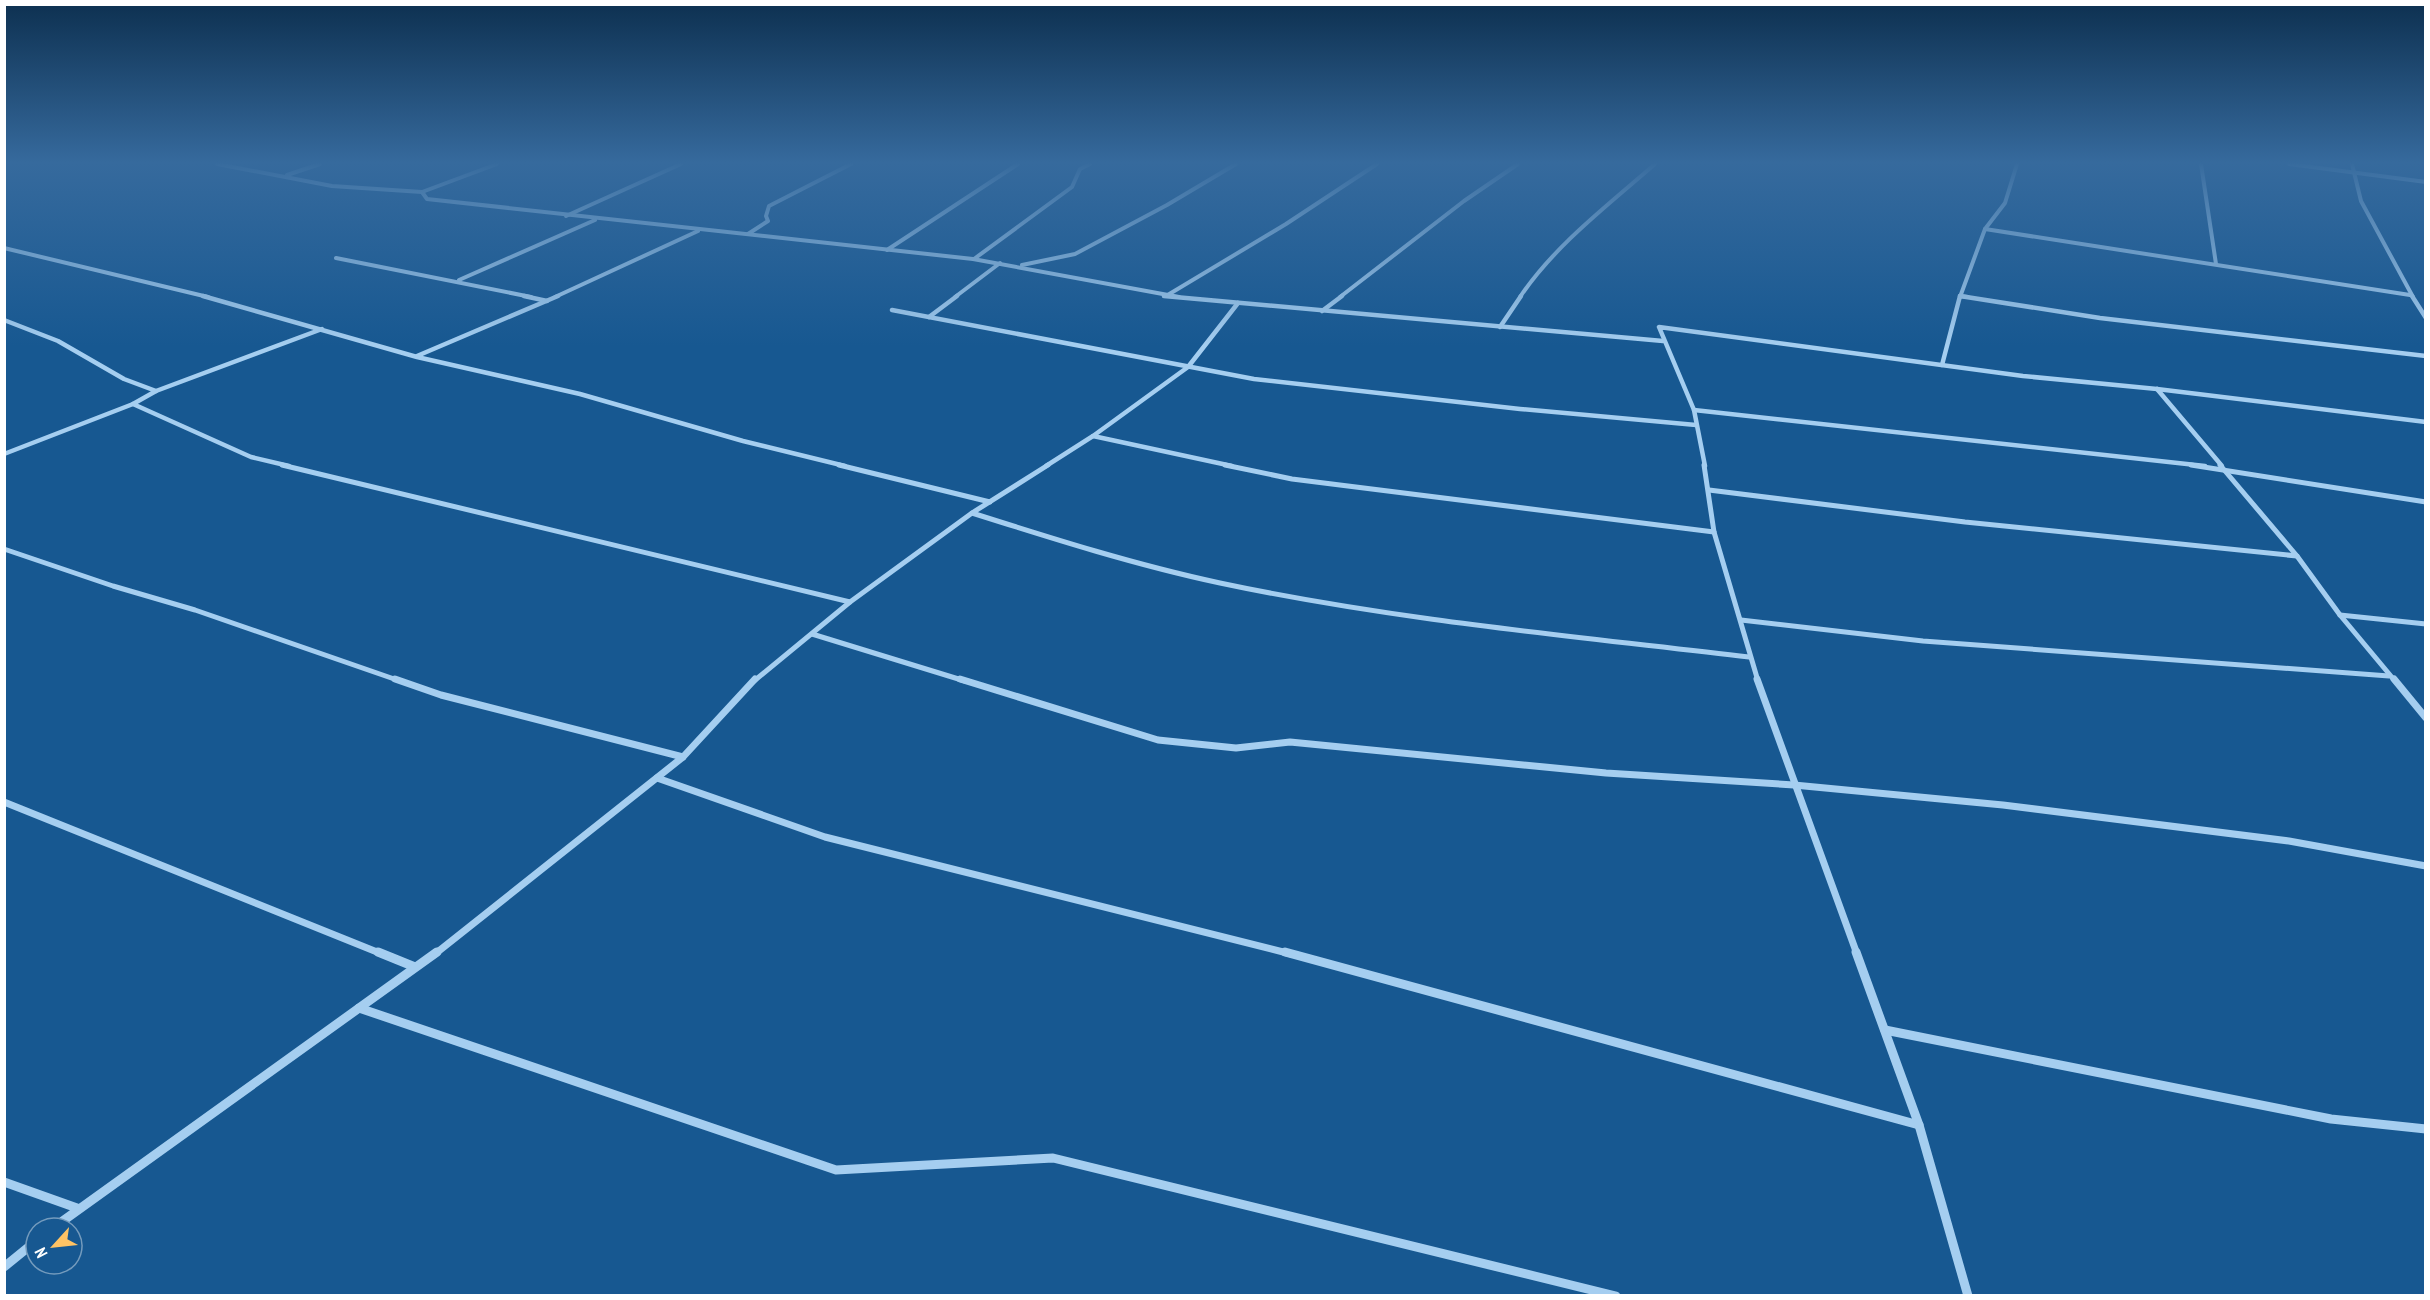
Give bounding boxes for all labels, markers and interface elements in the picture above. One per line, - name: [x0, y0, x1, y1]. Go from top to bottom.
- north arrow: [24, 1216, 84, 1276]
- text: N: [30, 1244, 52, 1261]

